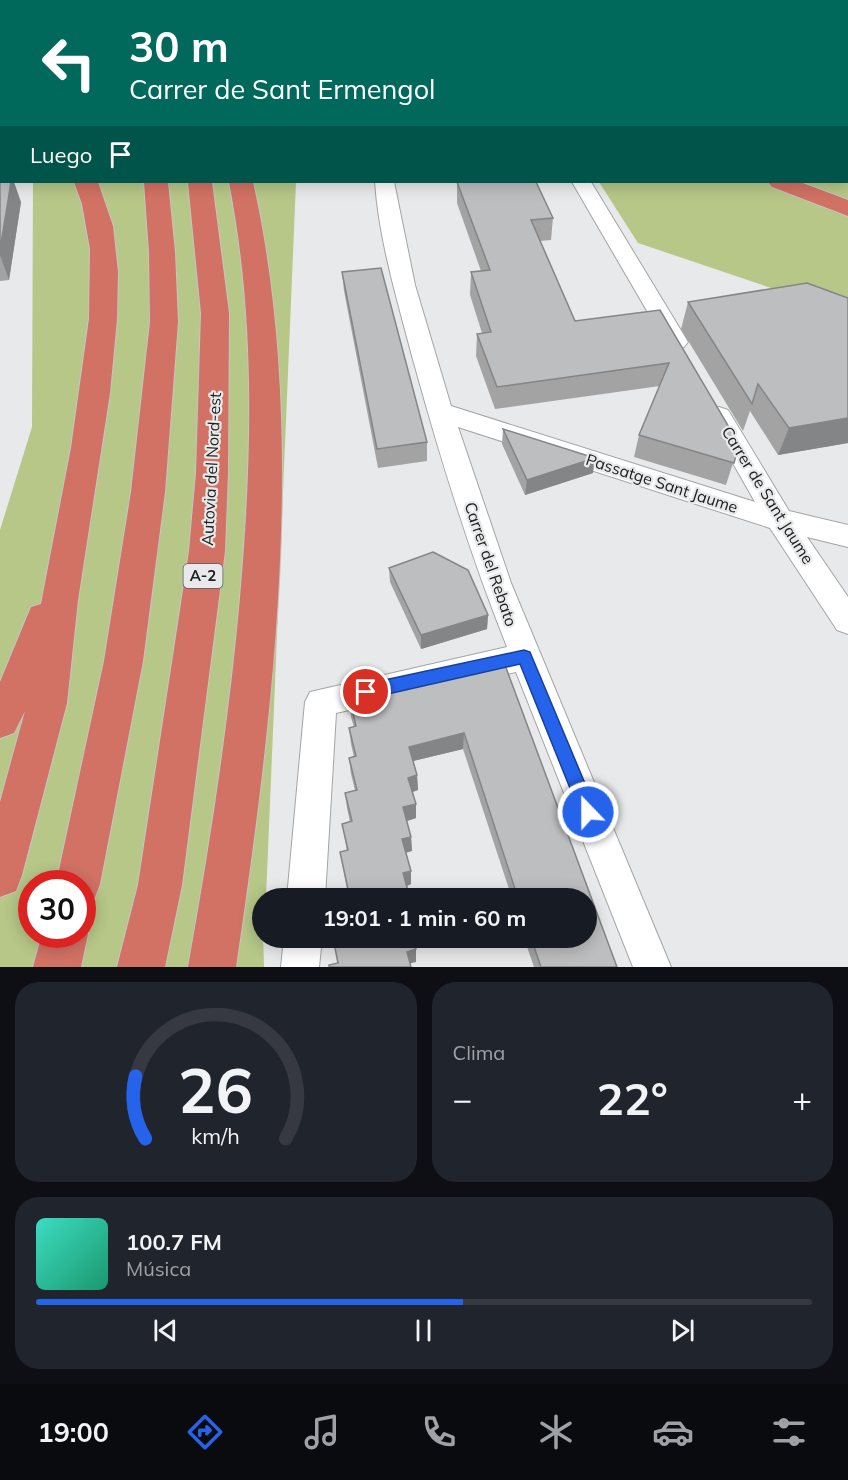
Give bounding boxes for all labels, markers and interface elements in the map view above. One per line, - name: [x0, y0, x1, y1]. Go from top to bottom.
- text: 30 m: [129, 20, 229, 73]
- icon: left: [30, 24, 108, 102]
- text: Carrer de Sant Ermengol: [129, 72, 435, 106]
- icon: arrive: [104, 138, 137, 171]
- text: Luego: [30, 141, 92, 169]
- street label: Autovia del Nord-est: [197, 391, 225, 546]
- street label: Carrer de Sant Jaume: [718, 422, 818, 568]
- street label: Passatge Sant Jaume: [583, 449, 741, 517]
- street label: Carrer del Rebato: [460, 499, 522, 629]
- road number: A-2: [184, 564, 222, 588]
- pin: [340, 666, 391, 717]
- icon: arrive: [349, 675, 382, 708]
- position arrow: [556, 780, 620, 844]
- speed limit sign: 30: [18, 870, 96, 948]
- text: 19:01 · 1 min · 60 m: [323, 904, 526, 932]
- text: Clima: [453, 1040, 505, 1065]
- text: 26: [178, 1050, 253, 1129]
- text: 22°: [597, 1070, 668, 1126]
- text: −: [453, 1078, 472, 1119]
- text: +: [792, 1078, 812, 1119]
- text: km/h: [191, 1122, 240, 1149]
- text: 100.7 FM: [126, 1228, 222, 1256]
- text: Música: [126, 1256, 191, 1281]
- icon: previous: [149, 1314, 182, 1347]
- icon: pause: [407, 1314, 440, 1347]
- icon: next: [666, 1314, 699, 1347]
- icon: directions: [184, 1411, 226, 1453]
- icon: music: [301, 1411, 343, 1453]
- icon: phone: [418, 1411, 460, 1453]
- icon: climate: [535, 1411, 577, 1453]
- icon: car: [652, 1411, 694, 1453]
- icon: filters: [768, 1411, 810, 1453]
- text: 19:00: [37, 1415, 109, 1449]

